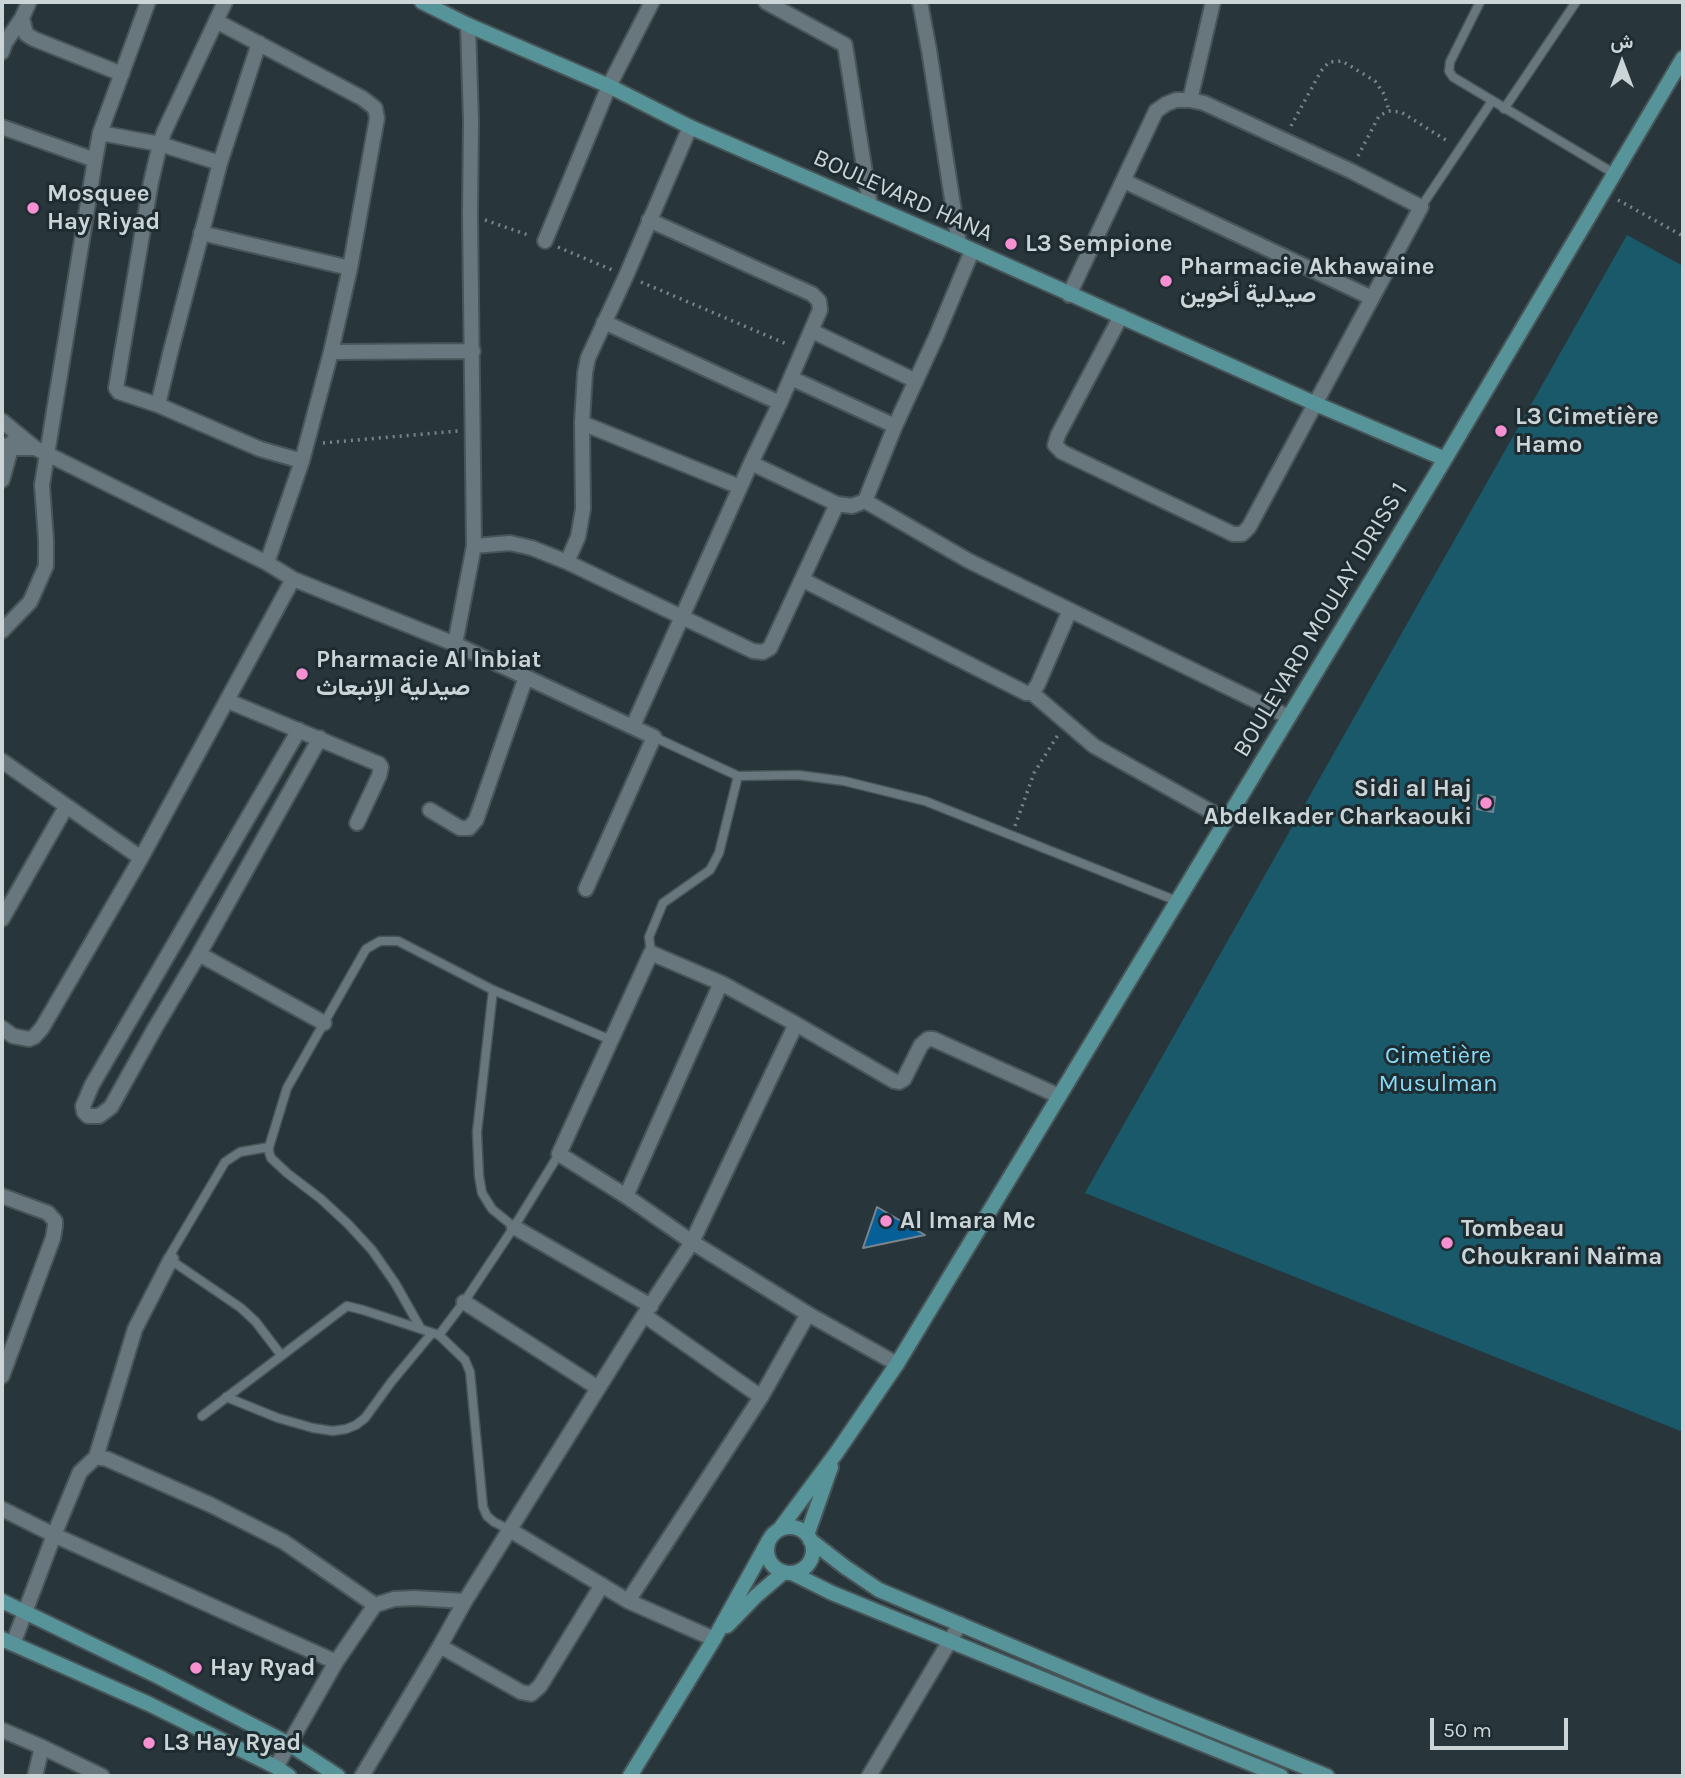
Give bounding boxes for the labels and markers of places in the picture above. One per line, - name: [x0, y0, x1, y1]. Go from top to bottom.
- place label: Mosquee Hay Riyad: [47, 180, 160, 236]
- marker: Mosquee Hay Riyad: [25, 200, 41, 216]
- place label: L3 Sempione: [1025, 230, 1172, 258]
- marker: L3 Sempione: [1003, 236, 1019, 252]
- place label: Pharmacie Akhawaine صيدلية أخوين: [1180, 253, 1435, 309]
- marker: Pharmacie Akhawaine صيدلية أخوين: [1158, 273, 1174, 289]
- place label: L3 Cimetière Hamo: [1515, 403, 1659, 459]
- marker: L3 Cimetière Hamo: [1493, 423, 1509, 439]
- place label: Pharmacie Al Inbiat صيدلية الإنبعاث: [316, 646, 541, 702]
- marker: Pharmacie Al Inbiat صيدلية الإنبعاث: [294, 666, 310, 682]
- place label: Sidi al Haj Abdelkader Charkaouki: [1204, 775, 1472, 831]
- marker: Sidi al Haj Abdelkader Charkaouki: [1478, 795, 1494, 811]
- place label: Al Imara Mc: [900, 1207, 1036, 1235]
- marker: Al Imara Mc: [878, 1213, 894, 1229]
- place label: Tombeau Choukrani Naïma: [1461, 1215, 1662, 1271]
- marker: Tombeau Choukrani Naïma: [1439, 1235, 1455, 1251]
- place label: Hay Ryad: [210, 1654, 315, 1682]
- marker: Hay Ryad: [188, 1660, 204, 1676]
- place label: L3 Hay Ryad: [163, 1729, 301, 1757]
- marker: L3 Hay Ryad: [141, 1735, 157, 1751]

